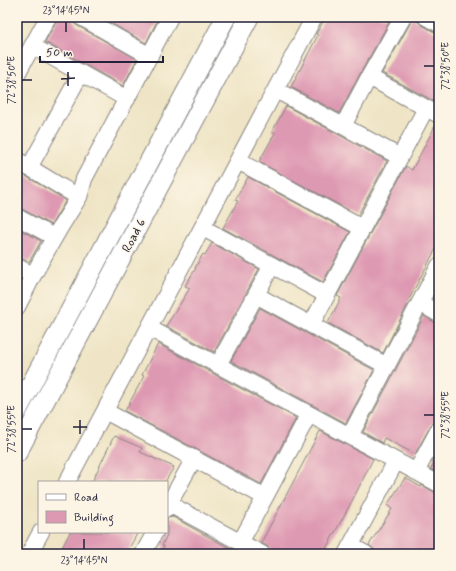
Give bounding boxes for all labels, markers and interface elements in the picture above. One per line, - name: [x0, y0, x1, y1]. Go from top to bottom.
- text: 23°14'45"N: [43, 4, 90, 18]
- scale bar: [40, 38, 163, 64]
- text: 72°38'50"E: [439, 42, 453, 90]
- text: 50 m: [46, 45, 73, 61]
- text: 72°38'50"E: [5, 56, 19, 104]
- street label: Road 6: [118, 215, 150, 256]
- text: 72°38'55"E: [439, 391, 453, 439]
- text: 72°38'55"E: [5, 405, 19, 453]
- legend: [38, 481, 168, 533]
- text: Road: [74, 490, 98, 506]
- text: Building: [74, 510, 114, 527]
- text: 23°14'45"N: [61, 554, 108, 568]

